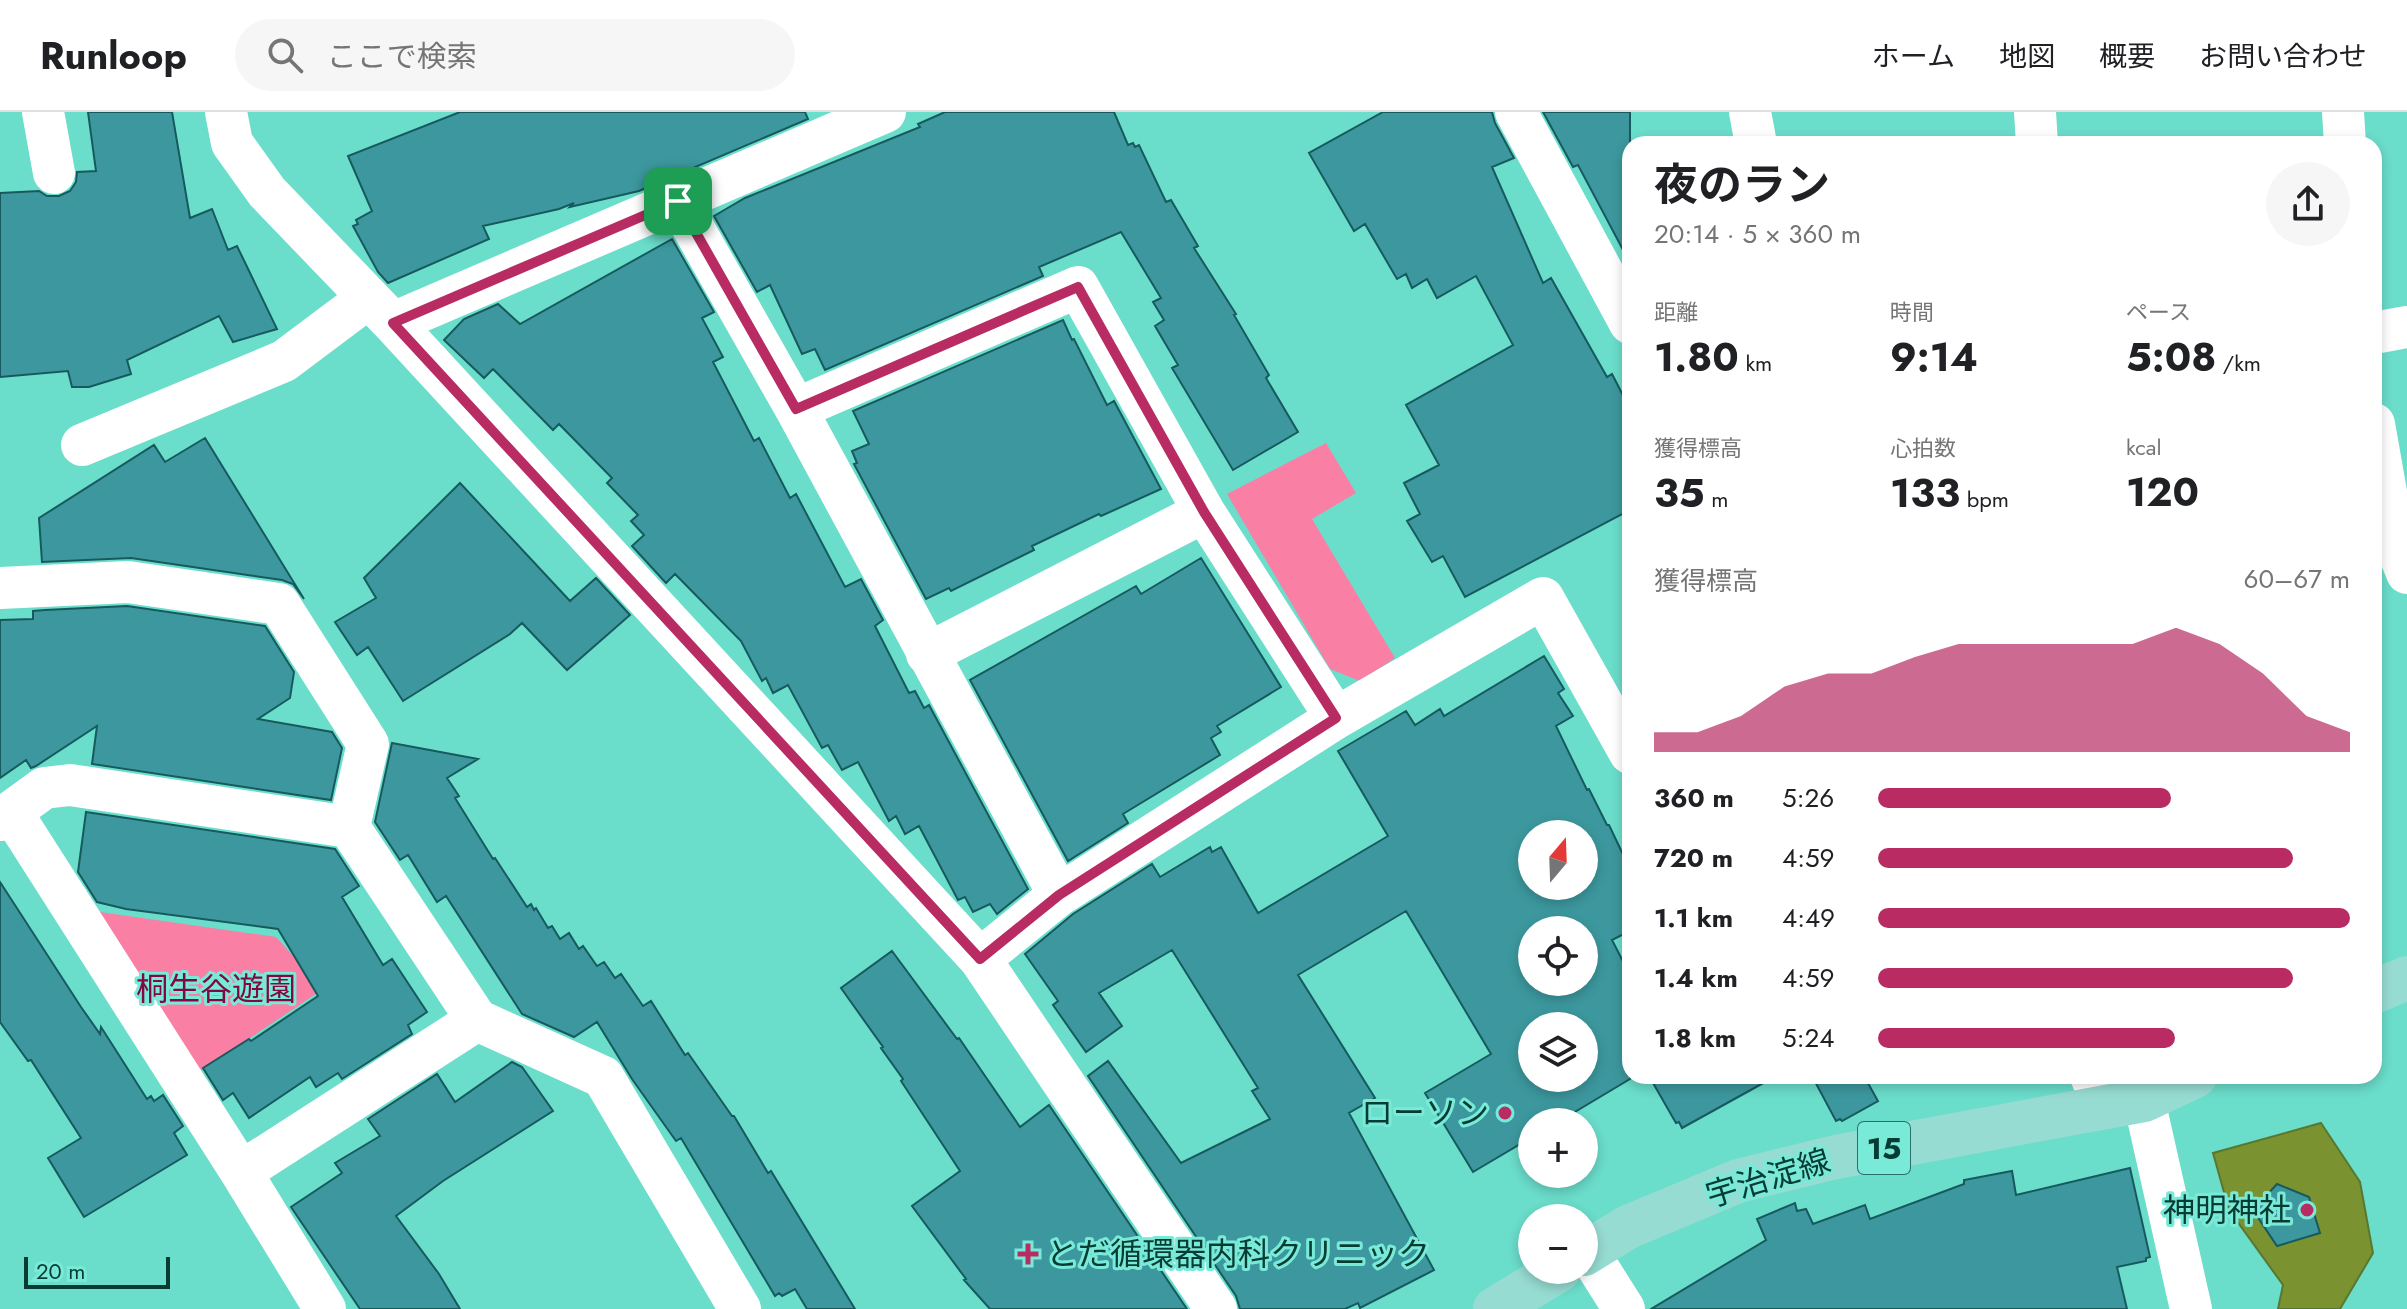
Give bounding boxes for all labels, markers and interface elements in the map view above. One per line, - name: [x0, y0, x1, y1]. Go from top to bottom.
- search box: [235, 19, 795, 91]
- text: Runloop: [40, 28, 187, 83]
- icon: search: [263, 33, 307, 77]
- text: ここで検索: [327, 35, 477, 78]
- text: ホーム: [1872, 36, 1955, 77]
- text: 地図: [1999, 36, 2055, 77]
- text: 概要: [2099, 36, 2155, 77]
- text: お問い合わせ: [2199, 36, 2367, 77]
- text: 夜のラン: [1654, 153, 1830, 217]
- button: share: [2266, 162, 2350, 246]
- pin: [644, 167, 712, 235]
- icon: arrive: [656, 179, 700, 223]
- text: 20:14 · 5 × 360 m: [1654, 215, 1861, 253]
- text: 距離: [1654, 296, 1698, 328]
- text: 時間: [1890, 296, 1934, 328]
- text: ペース: [2126, 296, 2191, 328]
- text: 1.80: [1654, 328, 1739, 386]
- text: 9:14: [1890, 328, 1978, 386]
- text: 5:08: [2126, 328, 2216, 386]
- text: km: [1739, 347, 1772, 379]
- text: /km: [2216, 347, 2261, 379]
- text: kcal: [2126, 431, 2162, 463]
- text: 獲得標高: [1654, 432, 1742, 464]
- text: 心拍数: [1890, 432, 1956, 464]
- text: 120: [2126, 463, 2199, 521]
- text: 35: [1654, 464, 1705, 522]
- text: 133: [1890, 464, 1960, 522]
- text: m: [1705, 483, 1728, 515]
- text: bpm: [1960, 483, 2009, 515]
- text: 60–67 m: [2243, 560, 2350, 598]
- text: 獲得標高: [1654, 562, 1758, 600]
- text: 360 m: [1654, 779, 1734, 817]
- text: 5:26: [1782, 779, 1834, 817]
- north arrow: [1518, 820, 1598, 900]
- map controls: [1518, 820, 1598, 1284]
- text: 720 m: [1654, 839, 1733, 877]
- text: 4:59: [1782, 839, 1835, 877]
- text: 1.1 km: [1654, 899, 1733, 937]
- text: 4:49: [1782, 899, 1835, 937]
- button: locate: [1518, 916, 1598, 996]
- text: 1.4 km: [1654, 959, 1738, 997]
- text: 4:59: [1782, 959, 1835, 997]
- park label: 桐生谷遊園: [136, 966, 296, 1012]
- button: layers: [1518, 1012, 1598, 1092]
- text: 1.8 km: [1654, 1019, 1736, 1057]
- text: 5:24: [1782, 1019, 1834, 1057]
- place label: ローソン: [1361, 1090, 1489, 1136]
- marker: ローソン: [1496, 1104, 1514, 1122]
- button: +: [1518, 1108, 1598, 1188]
- road number: 15: [1858, 1122, 1910, 1174]
- street label: 宇治淀線: [1700, 1137, 1836, 1219]
- place label: 神明神社: [2163, 1187, 2291, 1233]
- marker: 神明神社: [2298, 1201, 2316, 1219]
- button: −: [1518, 1204, 1598, 1284]
- place label: とだ循環器内科クリニック: [1046, 1231, 1430, 1277]
- marker: とだ循環器内科クリニック: [1017, 1243, 1039, 1265]
- scale bar: [24, 1253, 170, 1289]
- text: 20 m: [36, 1255, 85, 1287]

